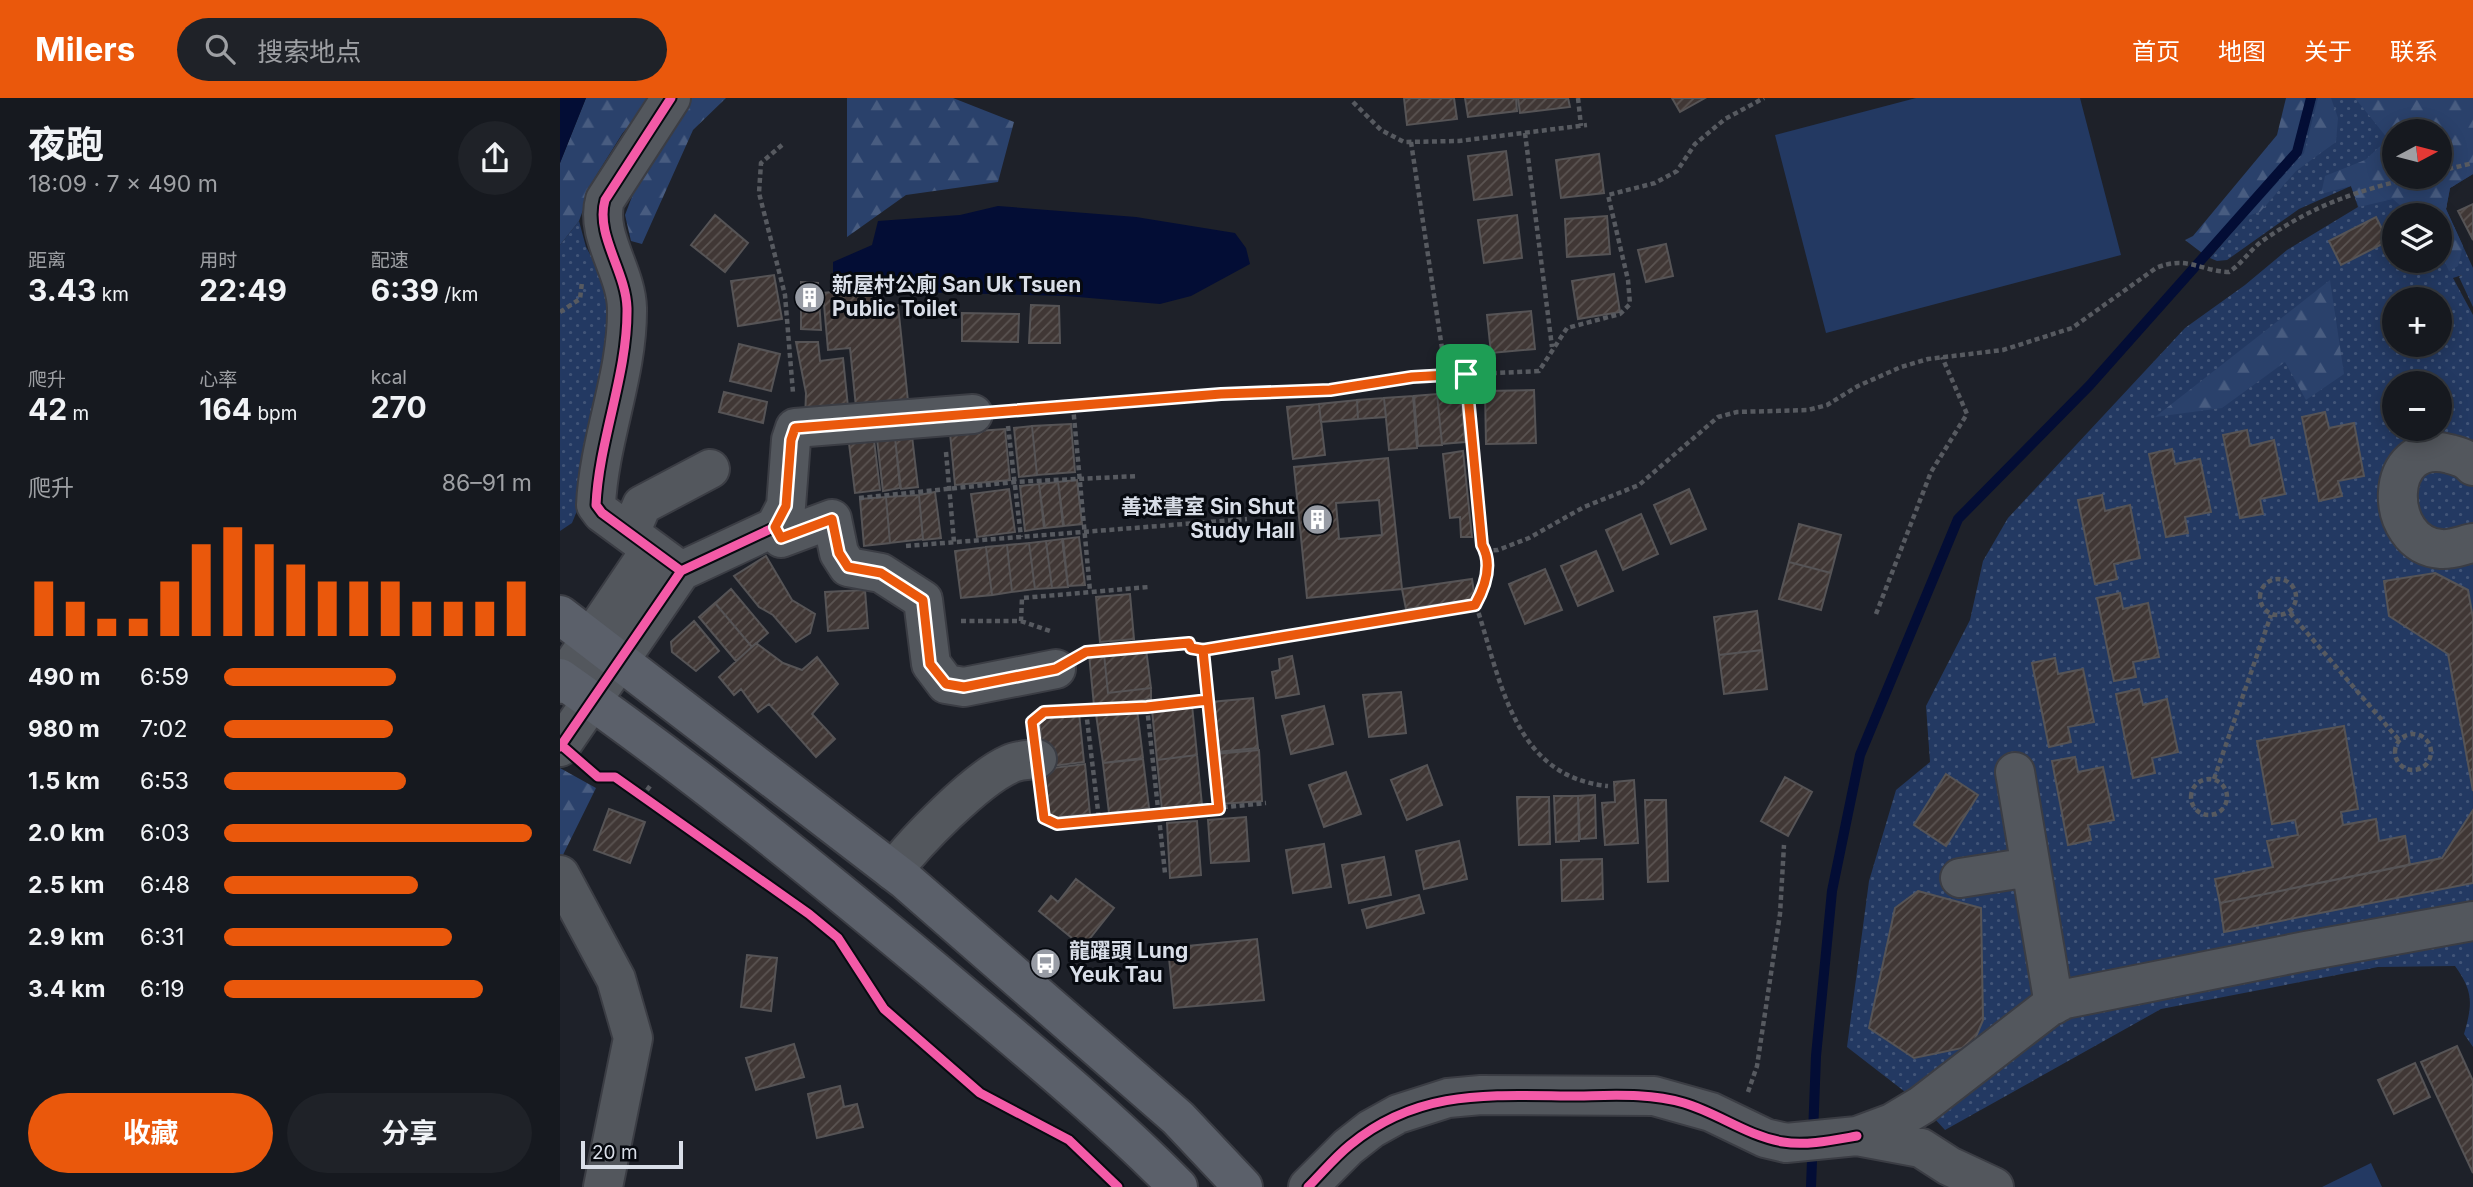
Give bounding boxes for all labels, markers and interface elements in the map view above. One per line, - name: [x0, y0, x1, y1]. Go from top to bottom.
- search box: [177, 18, 667, 81]
- text: Milers: [35, 29, 135, 69]
- icon: search: [201, 30, 239, 68]
- text: 搜索地点: [257, 36, 361, 67]
- text: 首页: [2132, 37, 2180, 66]
- text: 地图: [2218, 37, 2266, 66]
- text: 关于: [2304, 37, 2352, 66]
- text: 联系: [2390, 37, 2438, 66]
- north arrow: [2382, 119, 2452, 189]
- map controls: [2382, 119, 2452, 441]
- text: 夜跑: [28, 121, 104, 167]
- button: share: [458, 121, 532, 195]
- text: 18:09 · 7 × 490 m: [28, 170, 218, 198]
- button: layers: [2382, 203, 2452, 273]
- text: 距离: [28, 249, 66, 272]
- text: 用时: [199, 249, 237, 272]
- text: 配速: [371, 249, 409, 272]
- text: 3.43: [28, 272, 96, 308]
- text: 22:49: [199, 272, 287, 308]
- text: 6:39: [371, 272, 439, 308]
- place label: 新屋村公廁 San Uk Tsuen Public Toilet: [832, 272, 1081, 321]
- building icon: 新屋村公廁 San Uk Tsuen Public Toilet: [792, 280, 826, 314]
- text: km: [96, 283, 129, 306]
- text: /km: [439, 283, 478, 306]
- button: +: [2382, 287, 2452, 357]
- pin: [1436, 344, 1496, 404]
- icon: arrive: [1447, 355, 1485, 393]
- text: kcal: [371, 366, 407, 389]
- text: 爬升: [28, 368, 66, 391]
- text: 心率: [199, 368, 237, 391]
- button: −: [2382, 371, 2452, 441]
- text: 270: [371, 389, 427, 425]
- text: 42: [28, 391, 67, 427]
- text: 164: [199, 391, 252, 427]
- text: m: [67, 402, 89, 425]
- text: bpm: [252, 402, 297, 425]
- text: 86–91 m: [442, 469, 532, 497]
- text: 爬升: [28, 474, 74, 502]
- place label: 善述書室 Sin Shut Study Hall: [1121, 494, 1295, 543]
- building icon: 善述書室 Sin Shut Study Hall: [1301, 502, 1335, 536]
- text: 490 m: [28, 663, 100, 691]
- text: 6:59: [140, 663, 189, 691]
- text: 980 m: [28, 715, 100, 743]
- text: 7:02: [140, 715, 187, 743]
- text: 1.5 km: [28, 767, 100, 795]
- text: 6:53: [140, 767, 189, 795]
- text: 2.0 km: [28, 819, 105, 847]
- text: 6:03: [140, 819, 190, 847]
- text: 2.5 km: [28, 871, 105, 899]
- text: 6:48: [140, 871, 190, 899]
- text: 2.9 km: [28, 923, 105, 951]
- text: 6:31: [140, 923, 184, 951]
- place label: 龍躍頭 Lung Yeuk Tau: [1069, 938, 1188, 987]
- bus stop icon: 龍躍頭 Lung Yeuk Tau: [1029, 946, 1063, 980]
- text: 3.4 km: [28, 975, 105, 1003]
- text: 6:19: [140, 975, 185, 1003]
- button: 收藏: [28, 1093, 273, 1173]
- button: 分享: [287, 1093, 532, 1173]
- scale bar: [581, 1138, 682, 1170]
- text: 20 m: [592, 1141, 638, 1164]

